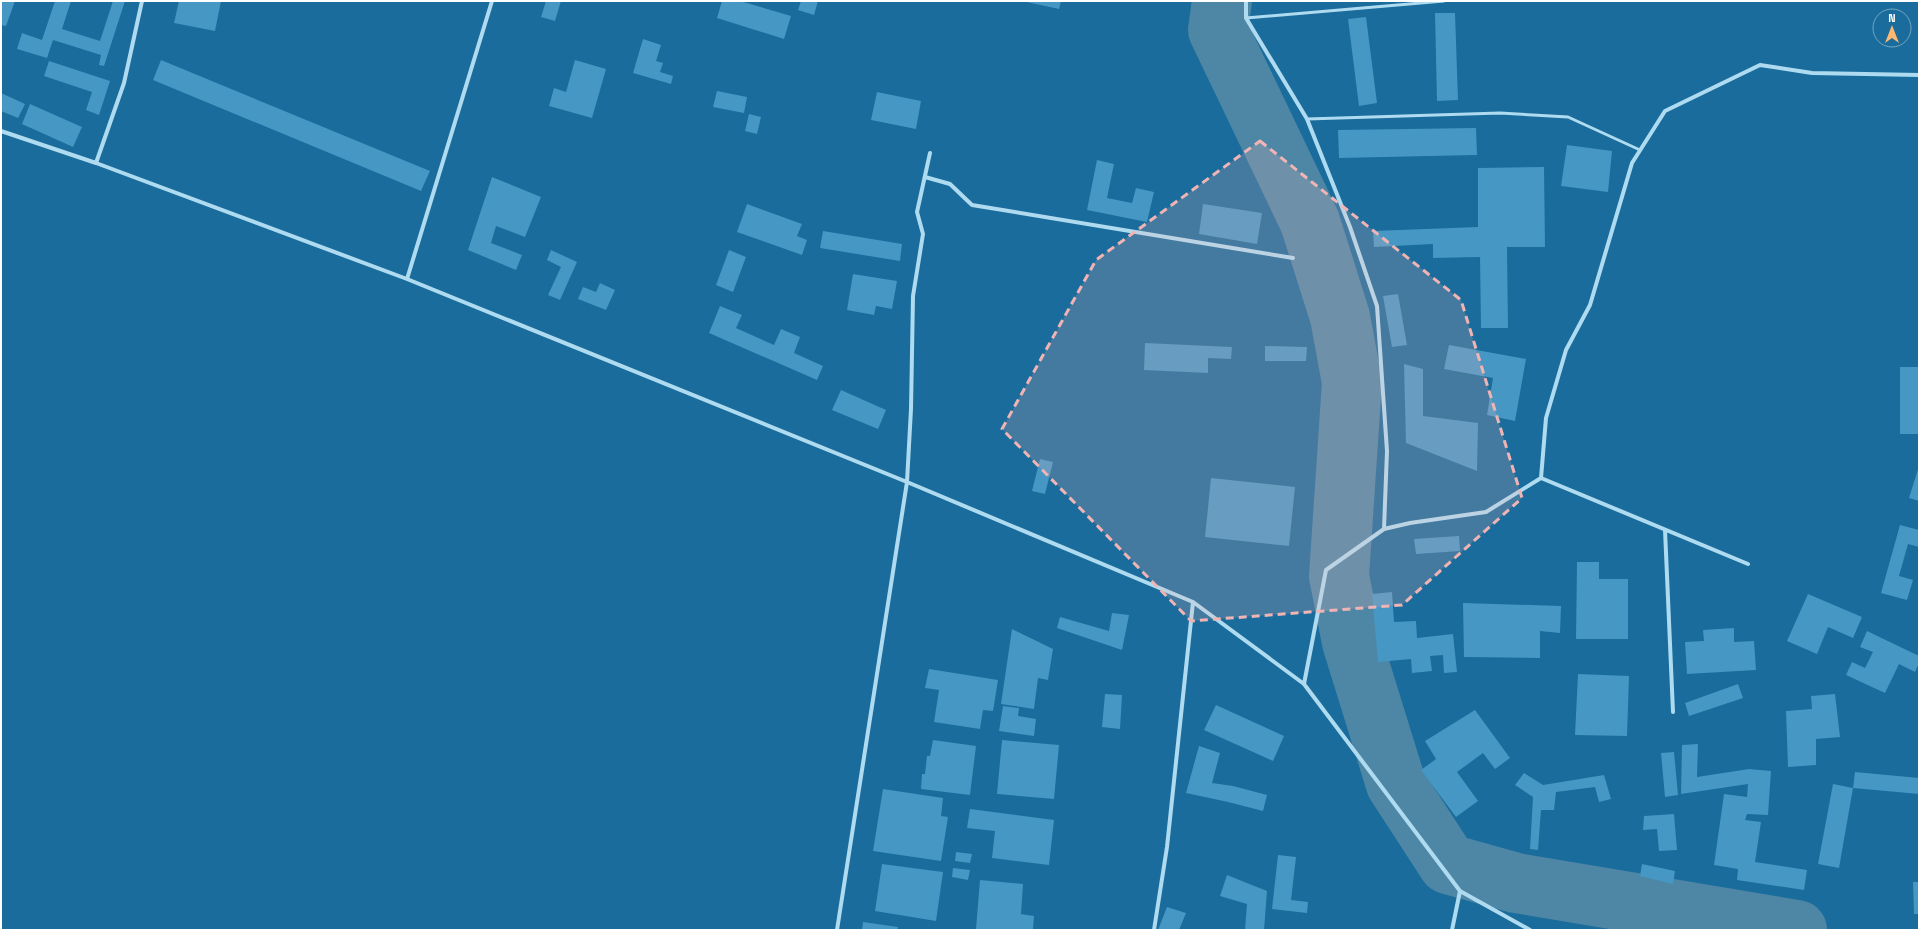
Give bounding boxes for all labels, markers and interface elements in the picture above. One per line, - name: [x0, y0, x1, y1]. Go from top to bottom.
- north arrow: [1872, 8, 1912, 48]
- text: N: [1888, 11, 1896, 25]

